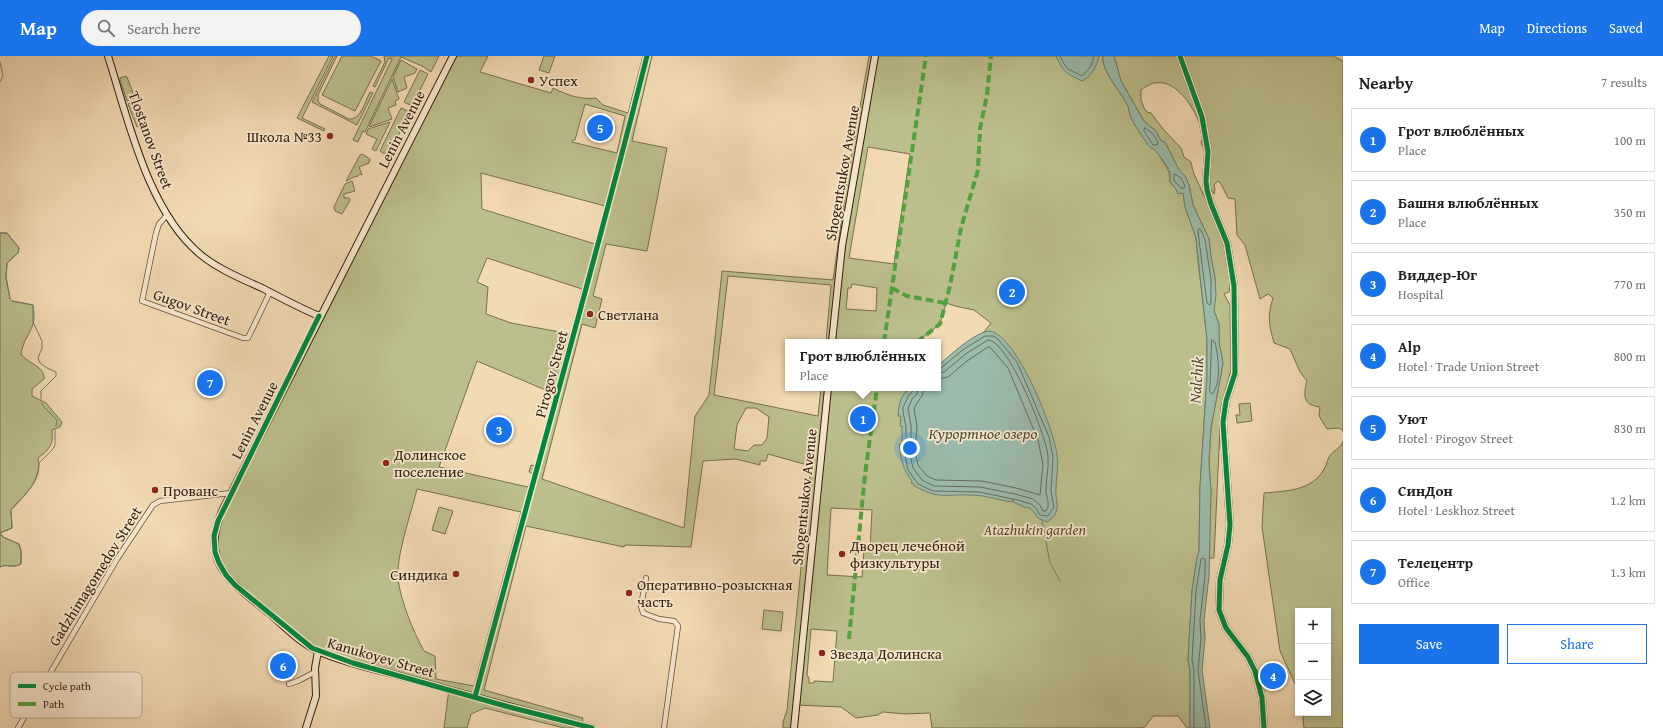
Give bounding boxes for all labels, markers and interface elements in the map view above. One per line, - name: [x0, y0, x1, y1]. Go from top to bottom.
- search box: [81, 10, 361, 46]
- text: Map: [20, 14, 57, 42]
- icon: search: [95, 17, 117, 39]
- text: Search here: [127, 18, 201, 39]
- text: Map: [1479, 18, 1505, 38]
- text: Directions: [1527, 18, 1587, 38]
- text: Saved: [1609, 18, 1643, 38]
- place label: Успех: [539, 70, 578, 91]
- text: Nearby: [1359, 70, 1413, 95]
- text: 7 results: [1601, 73, 1647, 92]
- marker: Успех: [526, 75, 536, 85]
- street label: Lenin Avenue: [372, 86, 430, 172]
- street label: Tlostanov Street: [123, 88, 179, 193]
- street label: Shogentsukov Avenue: [820, 104, 864, 242]
- pin: 5: [587, 113, 613, 143]
- text: Грот влюблённых: [1398, 120, 1524, 141]
- place label: Школа №33: [247, 126, 322, 147]
- marker: Школа №33: [325, 131, 335, 141]
- text: 1: [1370, 131, 1376, 150]
- text: 100 m: [1614, 131, 1646, 150]
- text: Place: [1398, 141, 1427, 160]
- text: Башня влюблённых: [1398, 192, 1539, 213]
- text: 2: [1370, 203, 1376, 222]
- text: 350 m: [1614, 203, 1646, 222]
- text: Place: [1398, 213, 1427, 232]
- text: Виддер-Юг: [1398, 264, 1477, 285]
- text: 3: [1370, 275, 1376, 294]
- text: 770 m: [1614, 275, 1646, 294]
- pin: 2: [999, 277, 1025, 307]
- street label: Gugov Street: [151, 283, 234, 331]
- text: Hospital: [1398, 285, 1443, 304]
- place label: Светлана: [598, 304, 660, 325]
- marker: Светлана: [585, 309, 595, 319]
- street label: Pirogov Street: [529, 327, 573, 420]
- text: Alp: [1398, 336, 1421, 357]
- popup: [785, 339, 941, 391]
- text: Грот влюблённых: [800, 345, 926, 366]
- text: 4: [1370, 347, 1376, 366]
- text: 800 m: [1614, 347, 1646, 366]
- water label: Nalchik: [1182, 355, 1210, 405]
- text: Hotel · Trade Union Street: [1398, 357, 1539, 376]
- text: Place: [800, 366, 828, 385]
- pin: 7: [197, 368, 223, 398]
- street label: Lenin Avenue: [225, 377, 283, 463]
- pin: 1: [850, 404, 876, 434]
- text: Уют: [1398, 408, 1427, 429]
- pin: 3: [486, 415, 512, 445]
- text: 5: [1370, 419, 1376, 438]
- text: 830 m: [1614, 419, 1646, 438]
- water label: Курортное озеро: [929, 421, 1038, 445]
- street label: Shogentsukov Avenue: [786, 428, 822, 566]
- text: Hotel · Pirogov Street: [1398, 429, 1513, 448]
- your location: [900, 438, 920, 458]
- place label: Долинское поселение: [393, 444, 466, 482]
- marker: Долинское поселение: [381, 458, 391, 468]
- place label: Прованс: [163, 480, 219, 501]
- text: СинДон: [1398, 480, 1453, 501]
- marker: Прованс: [150, 485, 160, 495]
- text: 6: [1370, 491, 1376, 510]
- text: 1.2 km: [1610, 491, 1646, 510]
- text: Hotel · Leskhoz Street: [1398, 501, 1515, 520]
- street label: Gadzhimagomedov Street: [43, 502, 147, 650]
- park label: Atazhukin garden: [983, 519, 1087, 540]
- place label: Дворец лечебной физкультуры: [849, 535, 965, 573]
- marker: Дворец лечебной физкультуры: [837, 549, 847, 559]
- text: Телецентр: [1398, 552, 1473, 573]
- text: 7: [1370, 563, 1376, 582]
- text: 1.3 km: [1610, 563, 1646, 582]
- place label: Синдика: [390, 564, 449, 585]
- marker: Синдика: [451, 569, 461, 579]
- text: Office: [1398, 573, 1430, 592]
- place label: Оперативно-розыскная часть: [637, 574, 793, 612]
- marker: Оперативно-розыскная часть: [624, 588, 634, 598]
- map controls: [1295, 608, 1331, 716]
- button: +: [1295, 608, 1331, 644]
- button: Save: [1359, 624, 1499, 664]
- button: Share: [1507, 624, 1647, 664]
- street label: Kanukoyev Street: [325, 632, 438, 683]
- place label: Звезда Долинска: [830, 643, 943, 664]
- button: −: [1295, 644, 1331, 680]
- marker: Звезда Долинска: [817, 648, 827, 658]
- pin: 6: [270, 651, 296, 681]
- pin: 4: [1260, 661, 1286, 691]
- legend: [10, 672, 142, 718]
- text: Cycle path: [43, 678, 92, 694]
- button: layers: [1295, 680, 1331, 716]
- text: Path: [43, 696, 65, 712]

